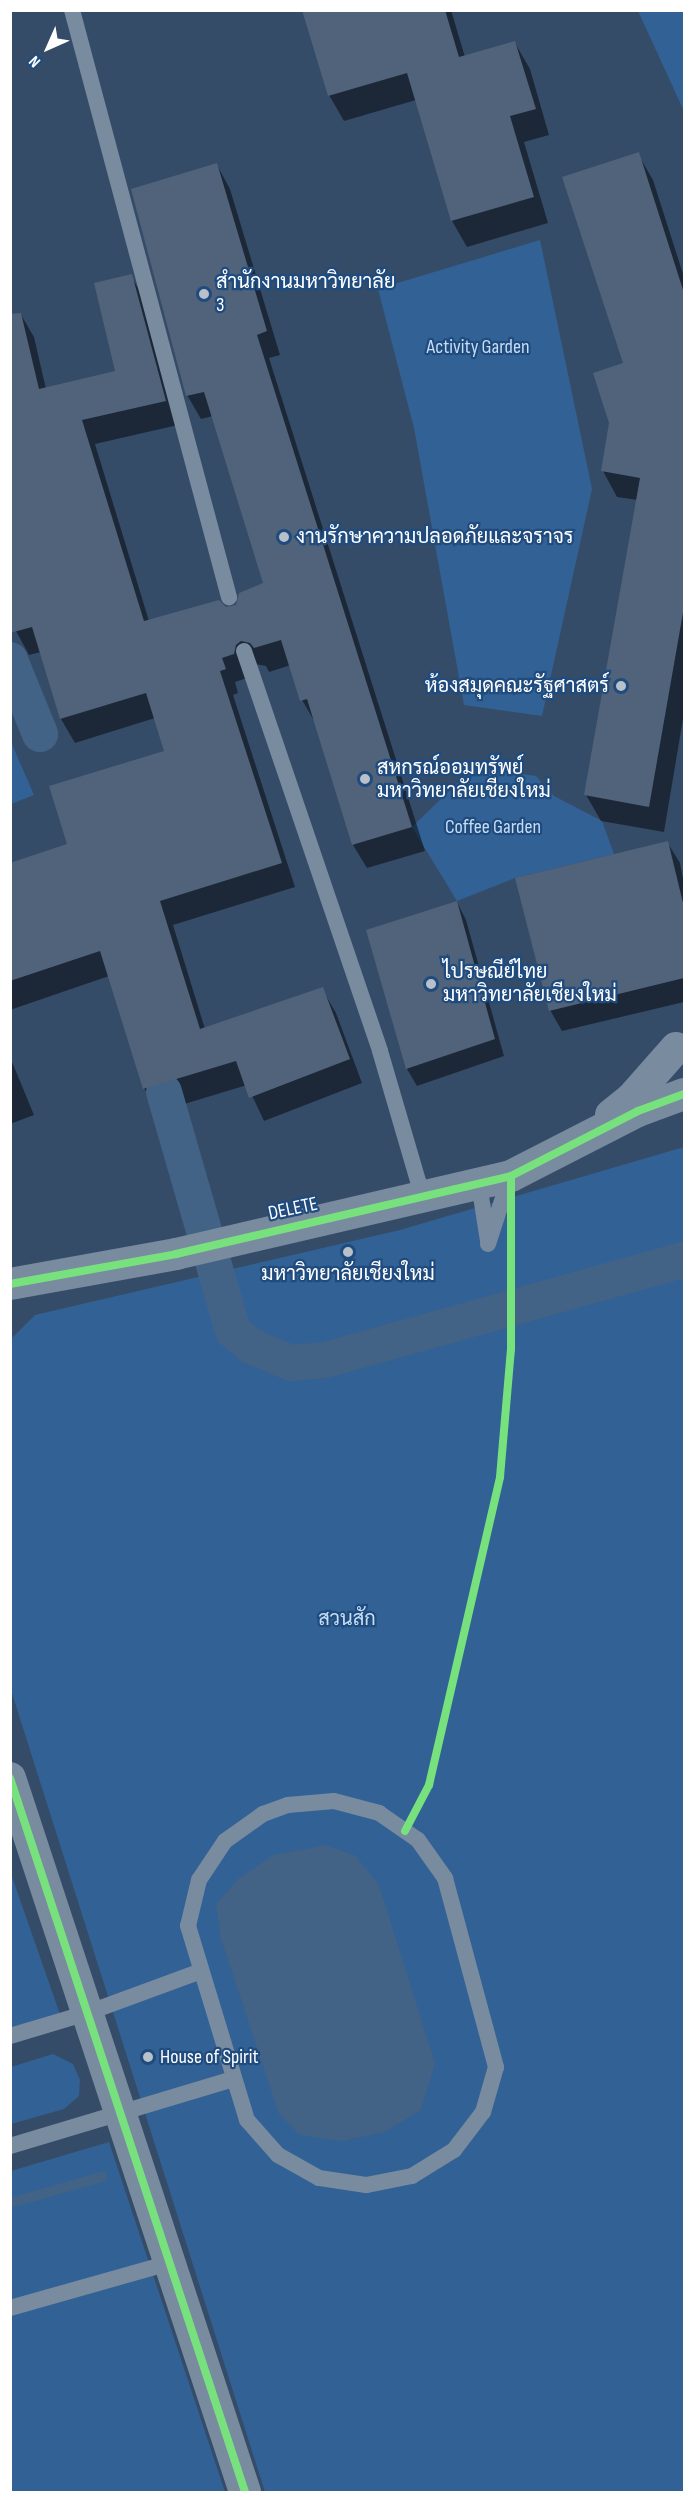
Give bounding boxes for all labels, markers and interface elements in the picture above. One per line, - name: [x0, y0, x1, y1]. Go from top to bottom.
- north arrow: [18, 18, 78, 78]
- text: N: [25, 51, 45, 71]
- place label: สำนักงานมหาวิทยาลัย 3: [216, 270, 395, 317]
- marker: สำนักงานมหาวิทยาลัย 3: [197, 287, 211, 301]
- park label: Activity Garden: [427, 335, 529, 359]
- place label: งานรักษาความปลอดภัยและจราจร: [296, 525, 573, 549]
- marker: งานรักษาความปลอดภัยและจราจร: [277, 530, 291, 544]
- place label: ห้องสมุดคณะรัฐศาสตร์: [425, 674, 609, 698]
- marker: ห้องสมุดคณะรัฐศาสตร์: [614, 679, 628, 693]
- place label: สหกรณ์ออมทรัพย์ มหาวิทยาลัยเชียงใหม่: [377, 756, 551, 803]
- marker: สหกรณ์ออมทรัพย์ มหาวิทยาลัยเชียงใหม่: [358, 772, 372, 786]
- park label: Coffee Garden: [445, 815, 541, 839]
- place label: ไปรษณีย์ไทย มหาวิทยาลัยเชียงใหม่: [443, 960, 617, 1007]
- marker: ไปรษณีย์ไทย มหาวิทยาลัยเชียงใหม่: [424, 977, 438, 991]
- street label: DELETE: [266, 1192, 320, 1226]
- marker: มหาวิทยาลัยเชียงใหม่: [341, 1245, 355, 1259]
- place label: มหาวิทยาลัยเชียงใหม่: [261, 1262, 435, 1286]
- park label: สวนสัก: [318, 1607, 376, 1631]
- place label: House of Spirit: [160, 2045, 259, 2069]
- marker: House of Spirit: [141, 2050, 155, 2064]

